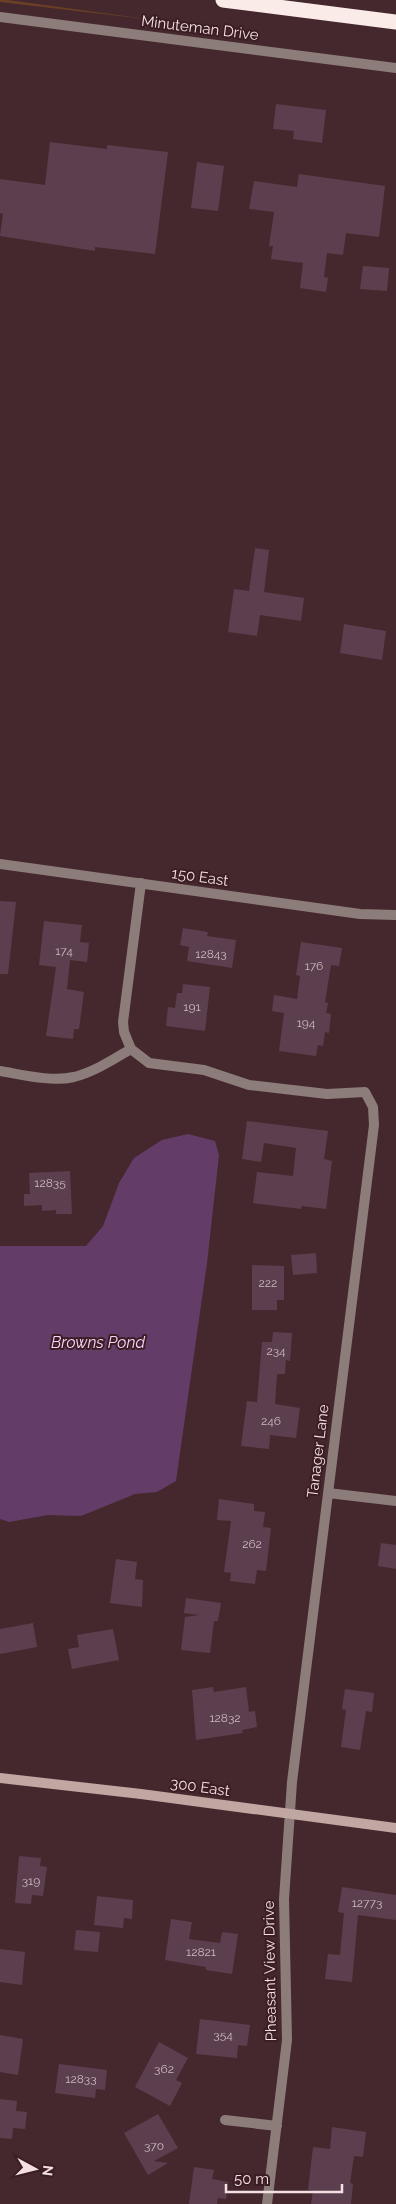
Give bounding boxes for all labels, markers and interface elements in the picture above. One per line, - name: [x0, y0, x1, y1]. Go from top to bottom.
- street label: Minuteman Drive: [140, 12, 260, 44]
- street label: 150 East: [170, 864, 230, 890]
- house number: 174: [55, 944, 73, 958]
- house number: 12843: [195, 947, 227, 961]
- house number: 176: [305, 959, 323, 973]
- house number: 191: [183, 1000, 201, 1014]
- house number: 194: [297, 1016, 316, 1030]
- house number: 12835: [34, 1176, 66, 1190]
- house number: 222: [259, 1276, 277, 1290]
- water label: Browns Pond: [51, 1333, 145, 1352]
- house number: 234: [266, 1344, 286, 1358]
- street label: Tanager Lane: [303, 1403, 333, 1499]
- house number: 246: [261, 1414, 281, 1428]
- house number: 262: [242, 1537, 262, 1551]
- house number: 12832: [209, 1711, 241, 1725]
- street label: 300 East: [169, 1774, 231, 1800]
- house number: 319: [22, 1874, 40, 1888]
- house number: 12773: [352, 1896, 382, 1910]
- street label: Pheasant View Drive: [260, 1900, 280, 2042]
- house number: 12821: [186, 1945, 216, 1959]
- house number: 354: [213, 2028, 233, 2042]
- house number: 362: [154, 2062, 174, 2076]
- house number: 12833: [65, 2072, 97, 2086]
- house number: 370: [144, 2139, 164, 2153]
- north arrow: [10, 2144, 60, 2194]
- scale bar: [226, 2162, 342, 2194]
- text: N: [39, 2164, 56, 2177]
- text: 50 m: [234, 2170, 269, 2188]

